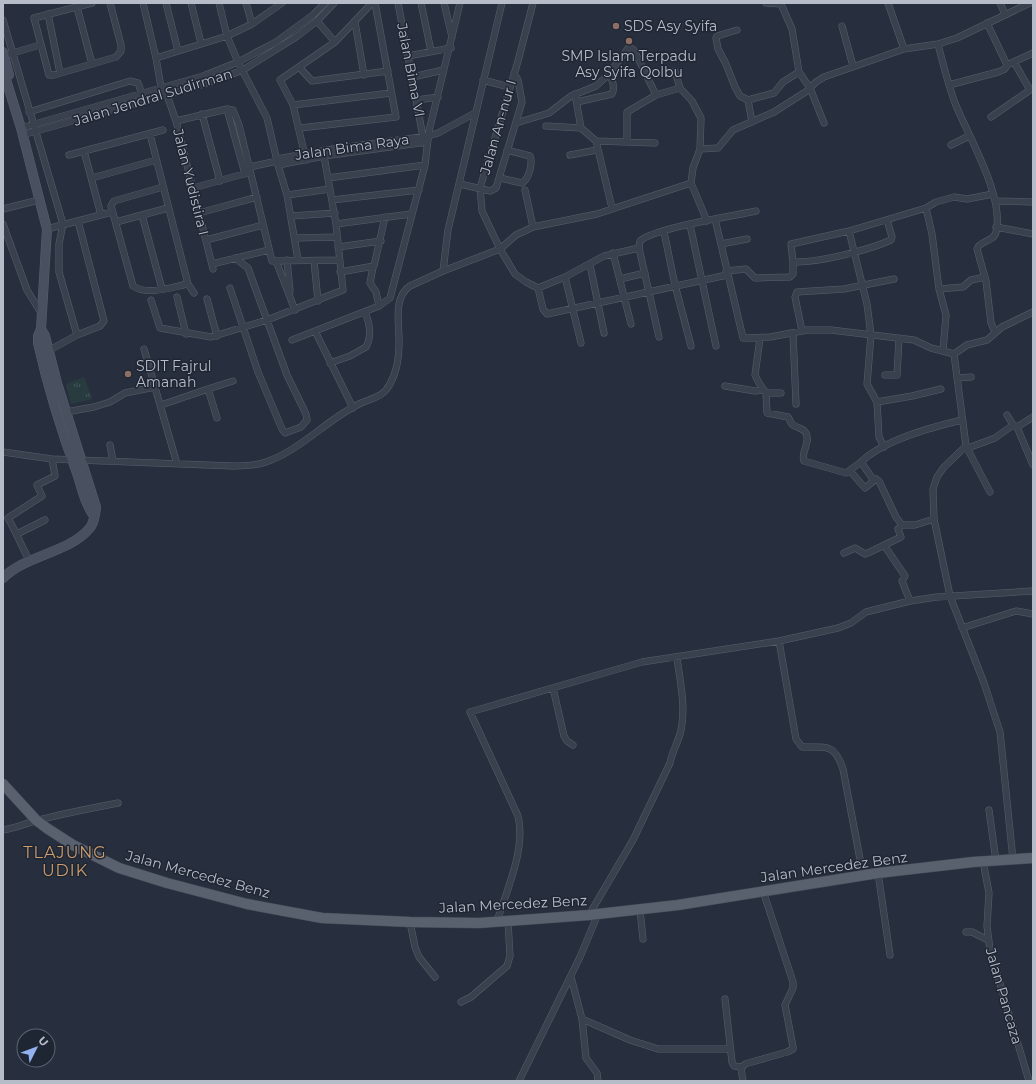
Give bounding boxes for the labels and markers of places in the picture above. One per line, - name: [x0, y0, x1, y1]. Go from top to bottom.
- place label: SDS Asy Syifa: [624, 17, 717, 35]
- marker: SDS Asy Syifa: [611, 21, 621, 31]
- marker: SMP Islam Terpadu Asy Syifa Qolbu: [624, 36, 634, 46]
- place label: SMP Islam Terpadu Asy Syifa Qolbu: [561, 47, 697, 81]
- place label: SDIT Fajrul Amanah: [136, 357, 212, 391]
- marker: SDIT Fajrul Amanah: [123, 369, 133, 379]

